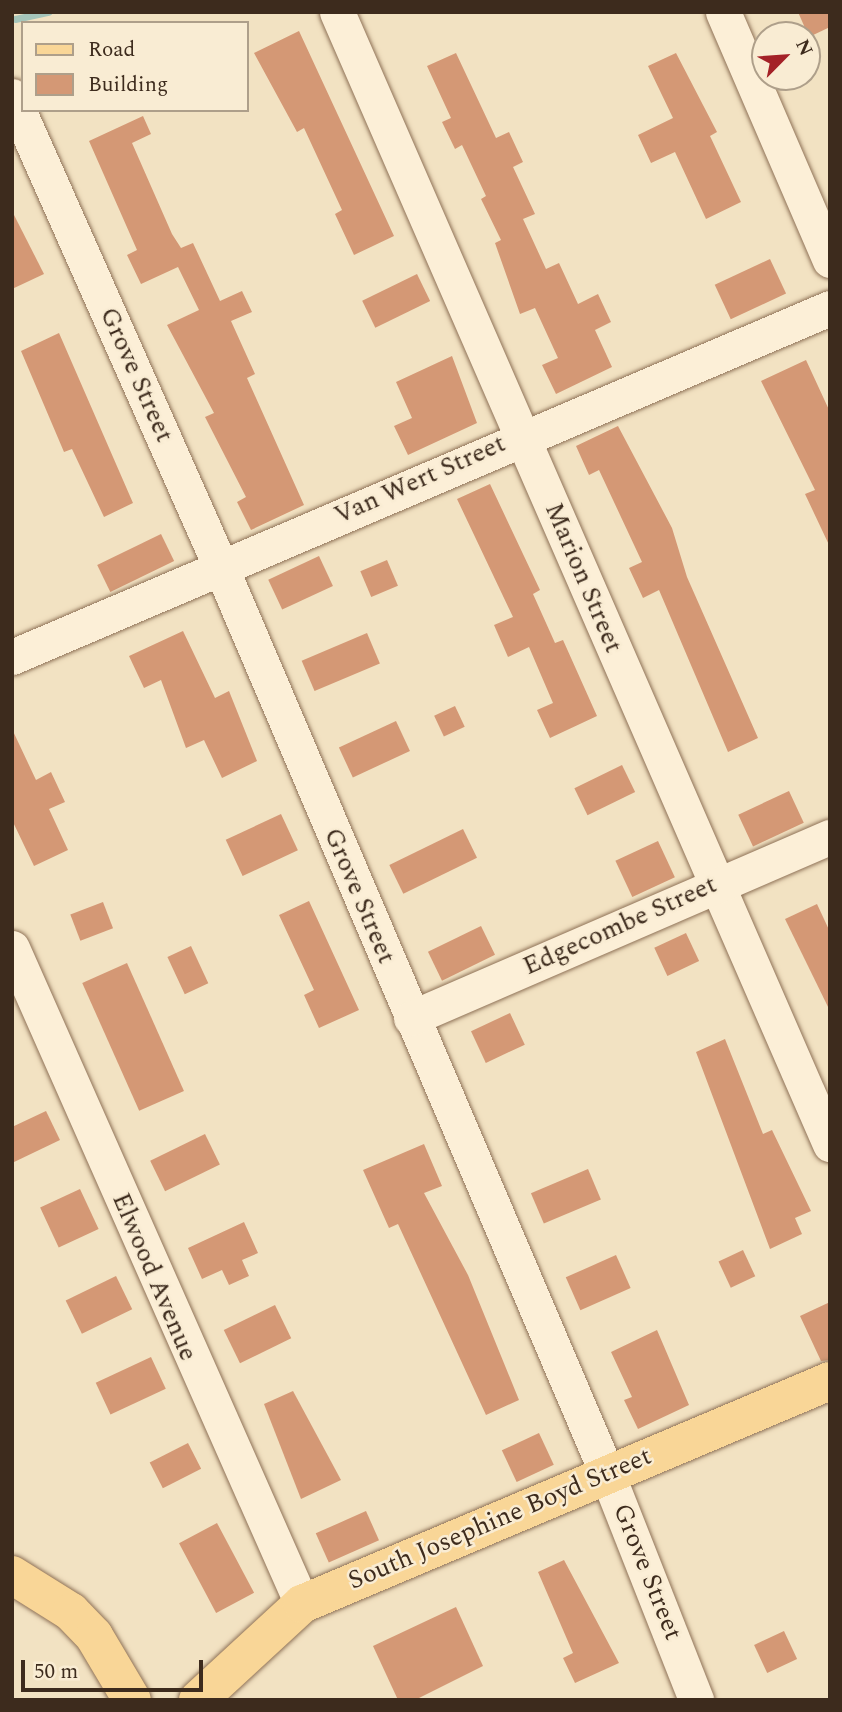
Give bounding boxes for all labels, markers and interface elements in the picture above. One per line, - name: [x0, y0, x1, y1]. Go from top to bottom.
- legend: [21, 21, 248, 112]
- north arrow: [751, 21, 821, 91]
- text: Road: [88, 34, 135, 66]
- text: N: [787, 35, 820, 61]
- text: Building: [88, 69, 168, 101]
- street label: Grove Street: [92, 303, 180, 447]
- street label: Van Wert Street: [330, 428, 510, 532]
- street label: Marion Street: [537, 498, 629, 658]
- street label: Grove Street: [316, 824, 402, 968]
- street label: Edgecombe Street: [518, 869, 722, 983]
- street label: Elwood Avenue: [105, 1188, 203, 1366]
- street label: South Josephine Boyd Street: [344, 1441, 656, 1597]
- street label: Grove Street: [606, 1499, 688, 1645]
- scale bar: [24, 1646, 206, 1690]
- text: 50 m: [34, 1656, 78, 1688]

